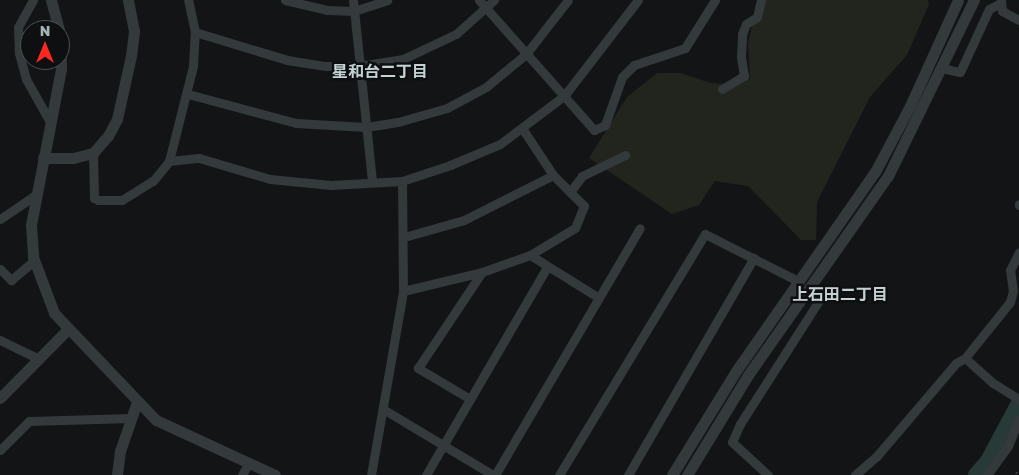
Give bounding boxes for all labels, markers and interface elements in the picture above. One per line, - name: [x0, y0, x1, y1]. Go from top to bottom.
- north arrow: [20, 20, 70, 70]
- text: N: [40, 22, 50, 39]
- district label: 星和台二丁目: [332, 61, 428, 81]
- district label: 上石田二丁目: [792, 284, 888, 304]

